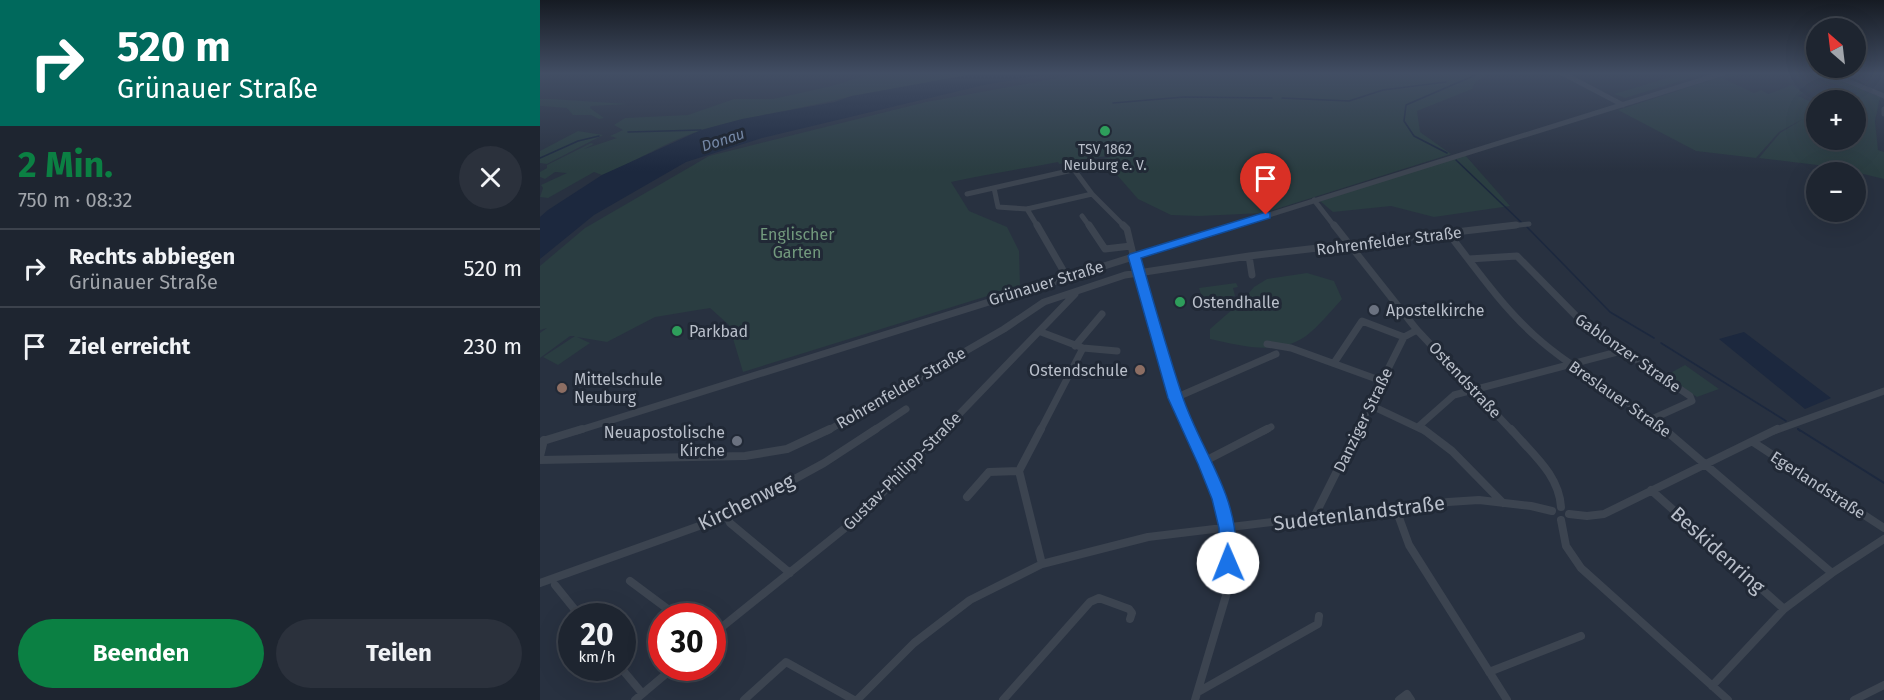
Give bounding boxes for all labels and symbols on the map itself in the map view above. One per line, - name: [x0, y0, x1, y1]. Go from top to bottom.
- north arrow: [1806, 18, 1866, 78]
- marker: TSV 1862 Neuburg e. V.: [1098, 124, 1112, 138]
- water label: Donau: [699, 125, 747, 155]
- place label: TSV 1862 Neuburg e. V.: [1064, 141, 1147, 174]
- pin: [1240, 153, 1291, 215]
- street label: Rohrenfelder Straße: [1315, 223, 1463, 259]
- park label: Englischer Garten: [760, 225, 835, 262]
- street label: Grünauer Straße: [986, 256, 1106, 310]
- place label: Ostendhalle: [1192, 293, 1280, 312]
- marker: Ostendhalle: [1173, 295, 1187, 309]
- place label: Apostelkirche: [1386, 301, 1485, 320]
- marker: Apostelkirche: [1367, 303, 1381, 317]
- street label: Gablonzer Straße: [1571, 309, 1685, 397]
- place label: Parkbad: [689, 322, 748, 341]
- marker: Parkbad: [670, 324, 684, 338]
- street label: Ostendstraße: [1425, 338, 1505, 422]
- street label: Rohrenfelder Straße: [833, 343, 969, 433]
- street label: Breslauer Straße: [1565, 357, 1675, 441]
- place label: Ostendschule: [1029, 361, 1128, 380]
- marker: Ostendschule: [1133, 363, 1147, 377]
- street label: Danziger Straße: [1329, 365, 1397, 475]
- place label: Mittelschule Neuburg: [574, 370, 663, 407]
- marker: Mittelschule Neuburg: [555, 381, 569, 395]
- street label: Gustav-Philipp-Straße: [839, 408, 965, 534]
- place label: Neuapostolische Kirche: [604, 423, 725, 460]
- marker: Neuapostolische Kirche: [730, 434, 744, 448]
- street label: Egerlandstraße: [1767, 447, 1869, 523]
- street label: Kirchenweg: [694, 468, 799, 536]
- street label: Sudetenlandstraße: [1272, 491, 1446, 535]
- street label: Beskidenring: [1666, 501, 1770, 599]
- position arrow: [1196, 531, 1260, 595]
- speed limit sign: 30: [648, 603, 726, 681]

